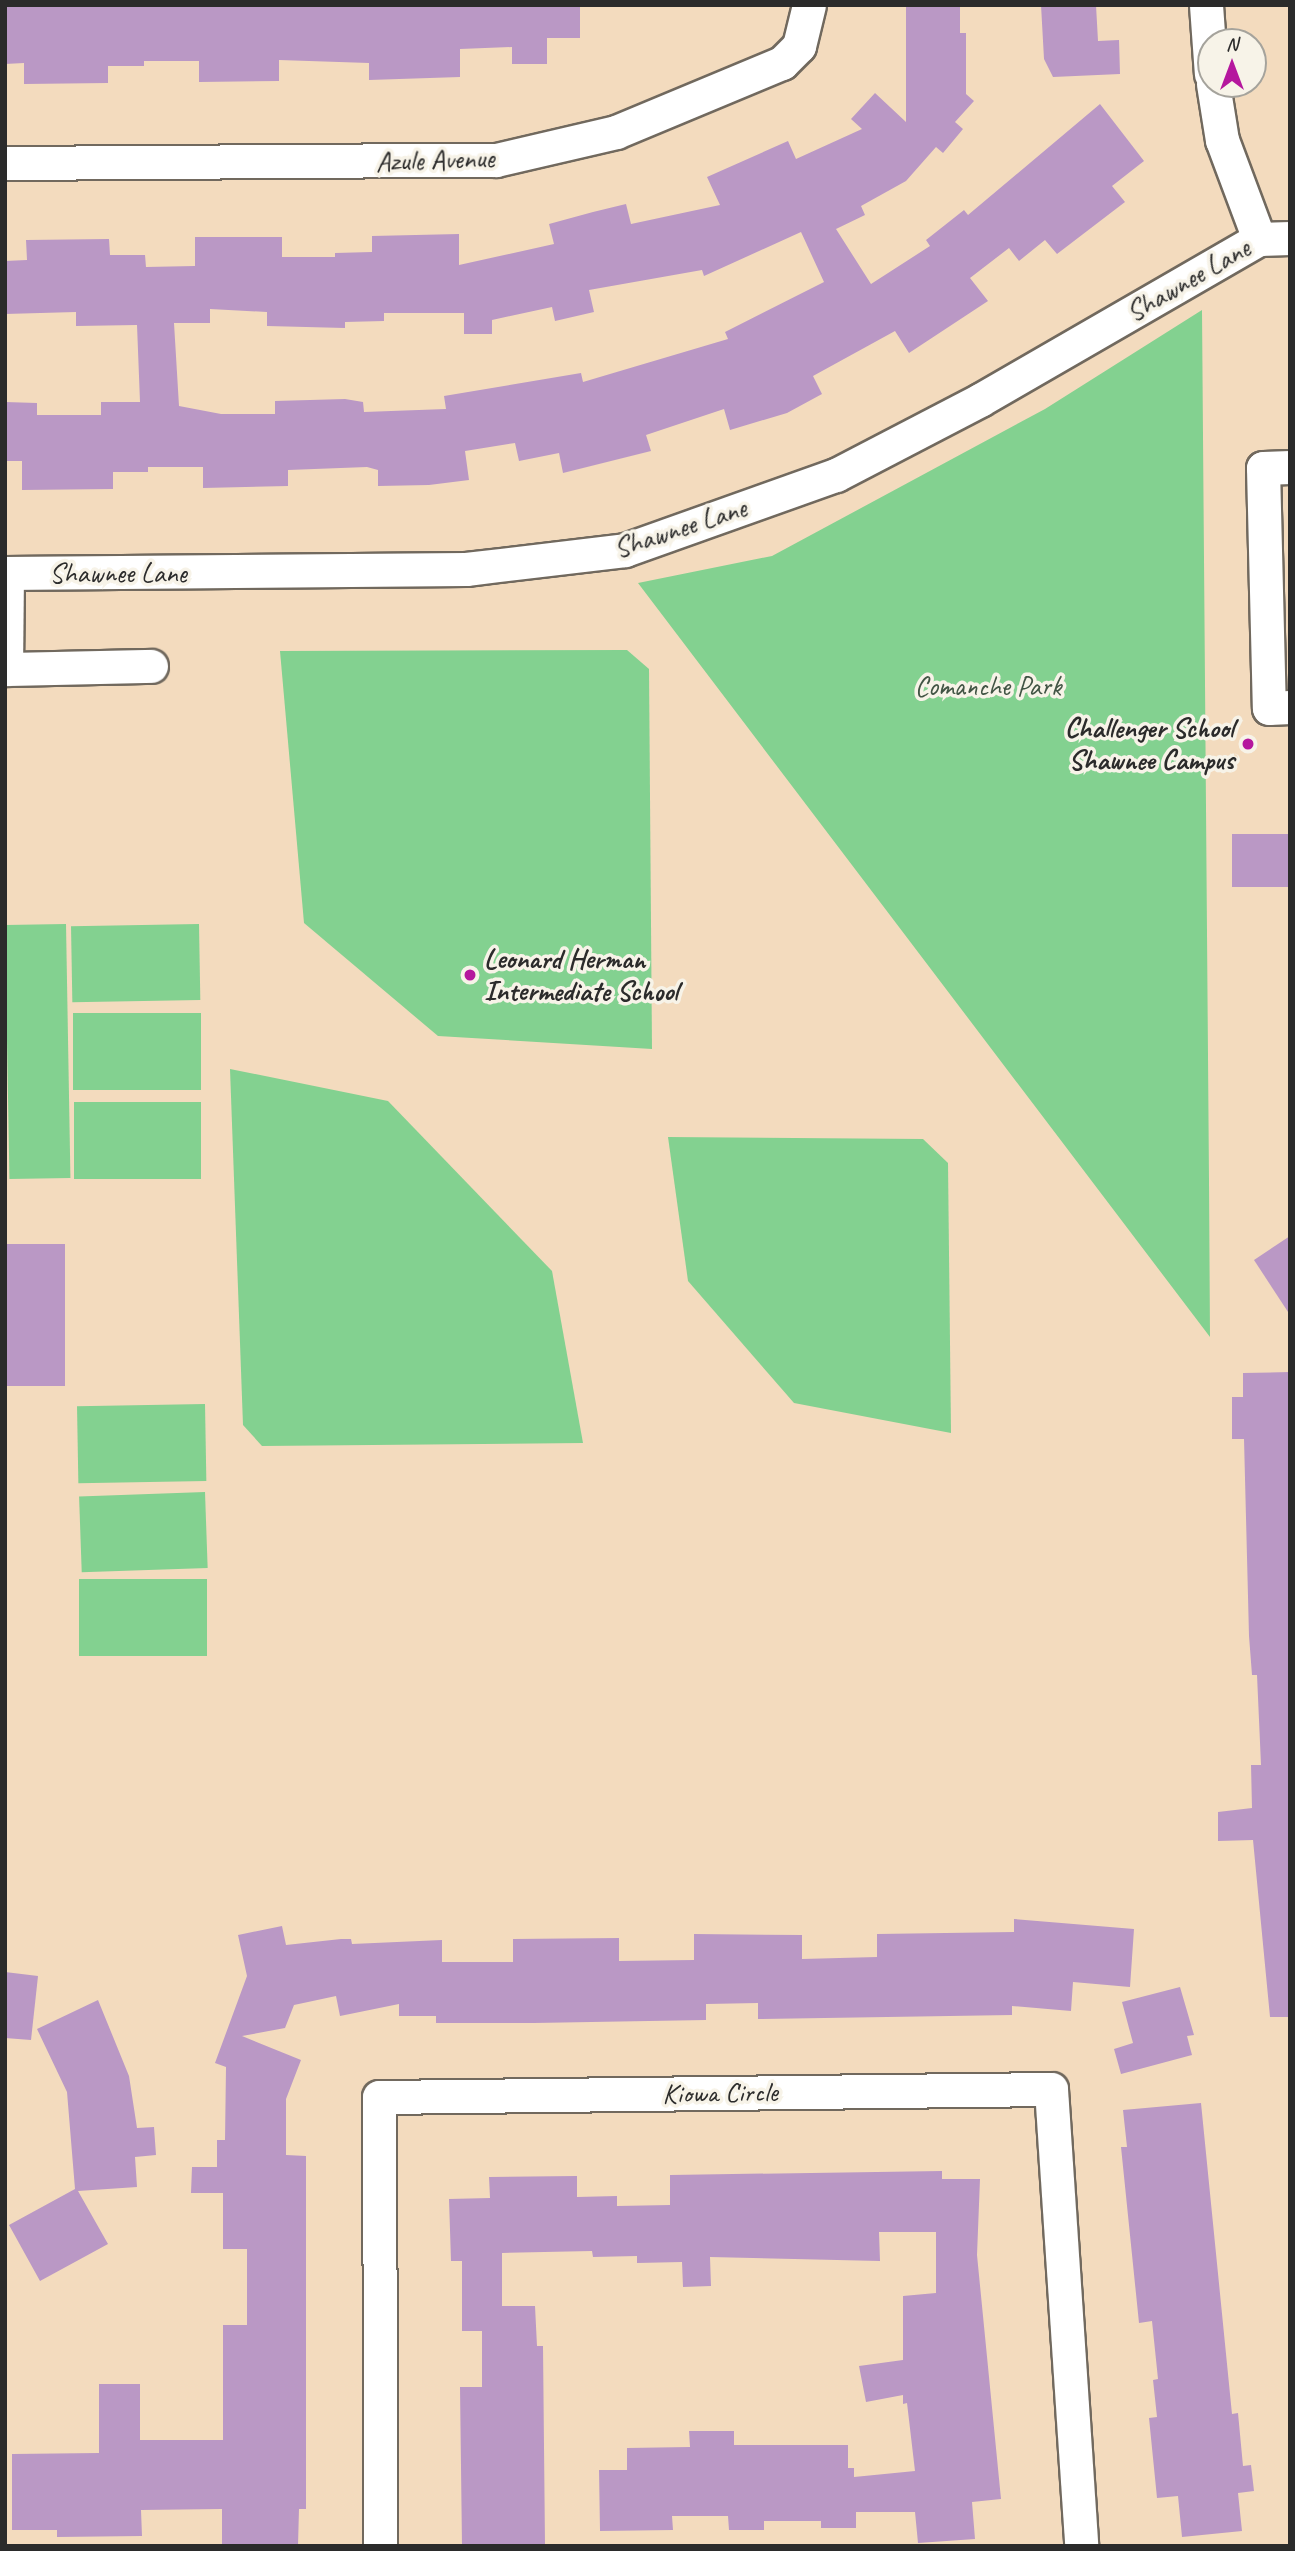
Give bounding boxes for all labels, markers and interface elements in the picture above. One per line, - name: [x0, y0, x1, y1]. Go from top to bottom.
- north arrow: [1197, 28, 1267, 98]
- text: N: [1226, 32, 1238, 56]
- street label: Azule Avenue: [375, 141, 495, 179]
- street label: Shawnee Lane: [1120, 231, 1256, 329]
- street label: Shawnee Lane: [610, 491, 750, 565]
- street label: Shawnee Lane: [49, 556, 187, 590]
- park label: Comanche Park: [915, 669, 1061, 703]
- place label: Challenger School Shawnee Campus: [1065, 711, 1234, 777]
- marker: Challenger School Shawnee Campus: [1240, 736, 1256, 752]
- place label: Leonard Herman Intermediate School: [484, 942, 678, 1008]
- marker: Leonard Herman Intermediate School: [462, 967, 478, 983]
- street label: Kiowa Circle: [663, 2075, 777, 2111]

